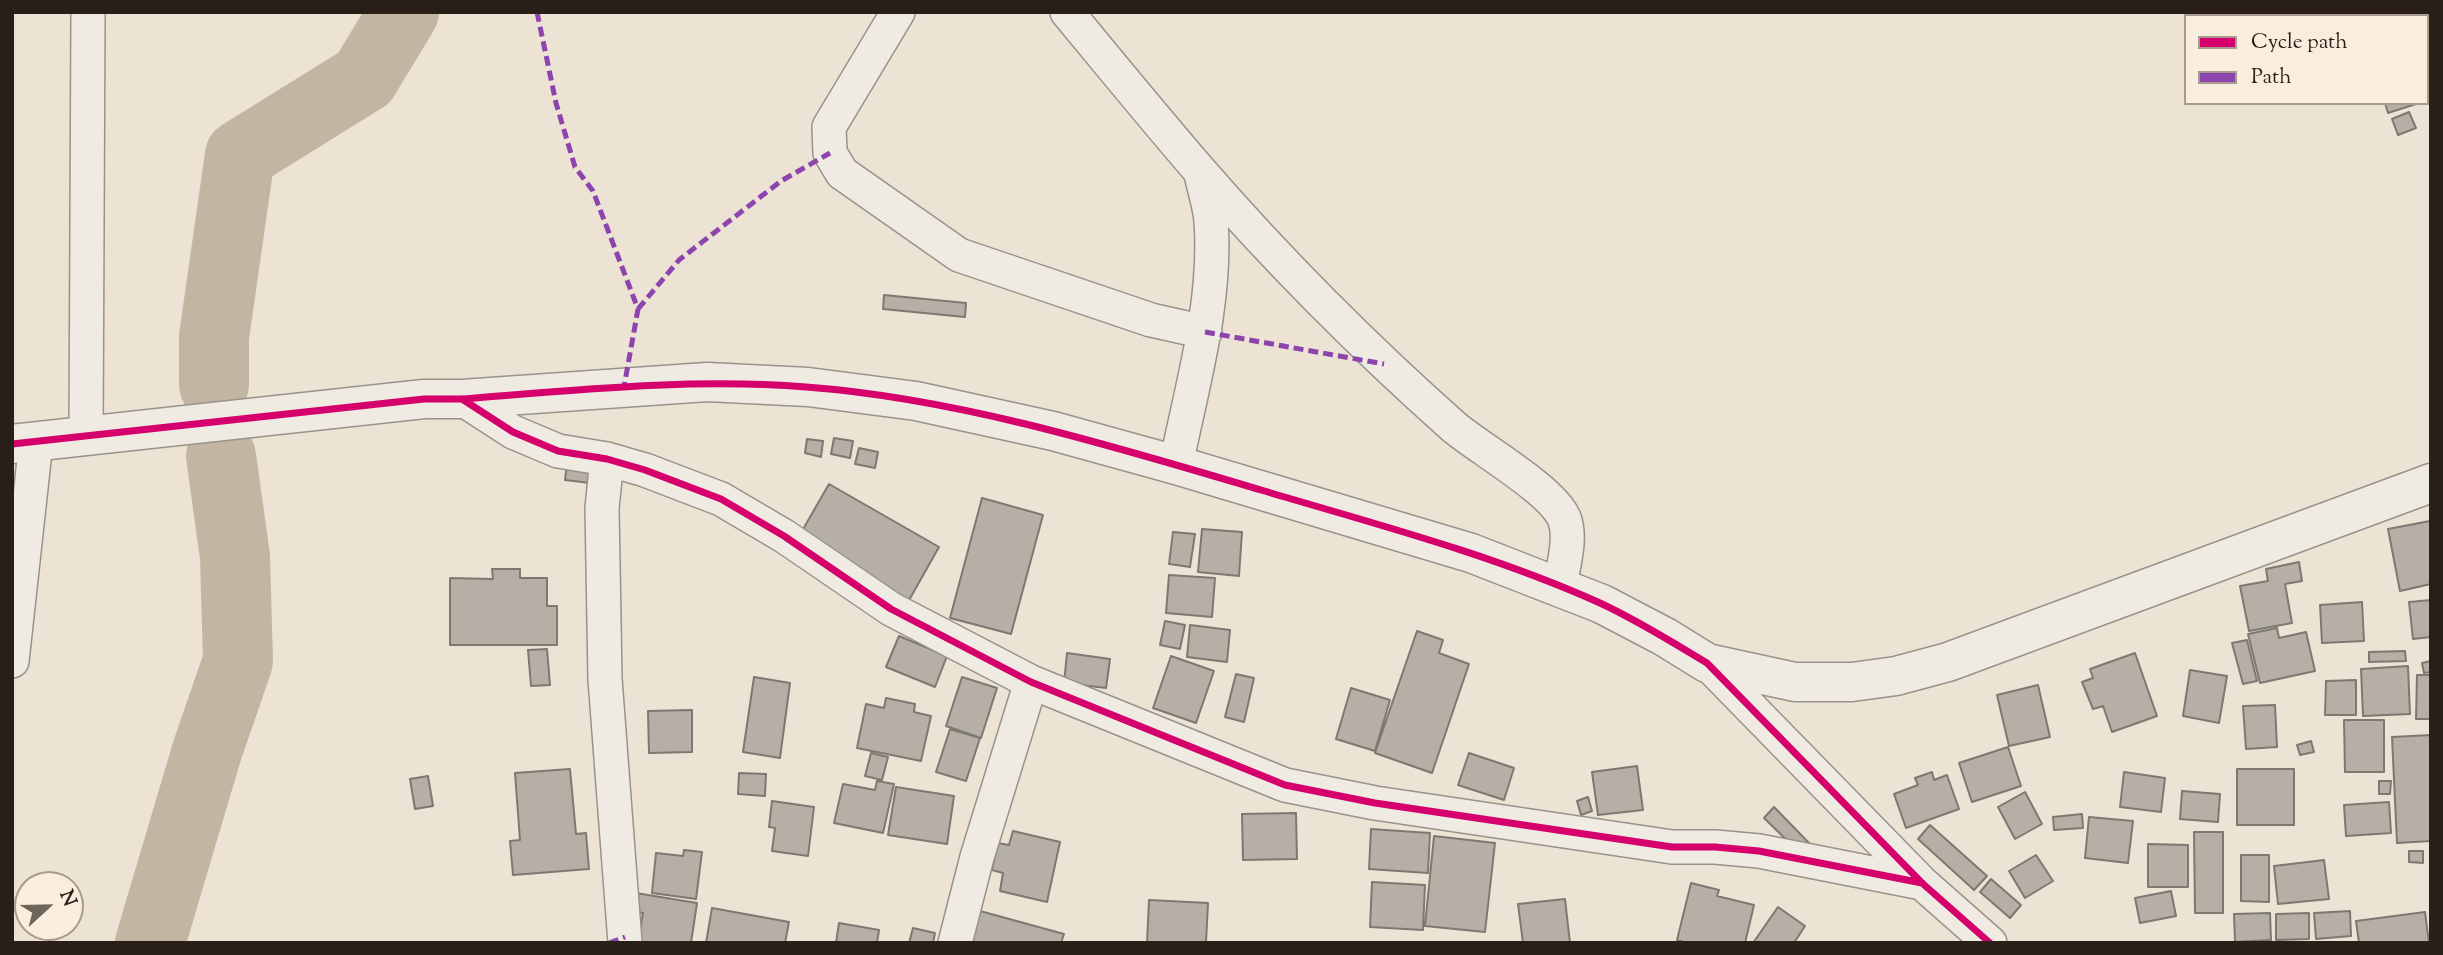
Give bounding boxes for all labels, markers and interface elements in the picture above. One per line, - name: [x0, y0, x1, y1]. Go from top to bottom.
- legend: [2184, 14, 2429, 105]
- text: Cycle path: [2251, 28, 2348, 58]
- text: Path: [2251, 63, 2292, 93]
- north arrow: [14, 871, 84, 941]
- text: N: [52, 887, 82, 911]

